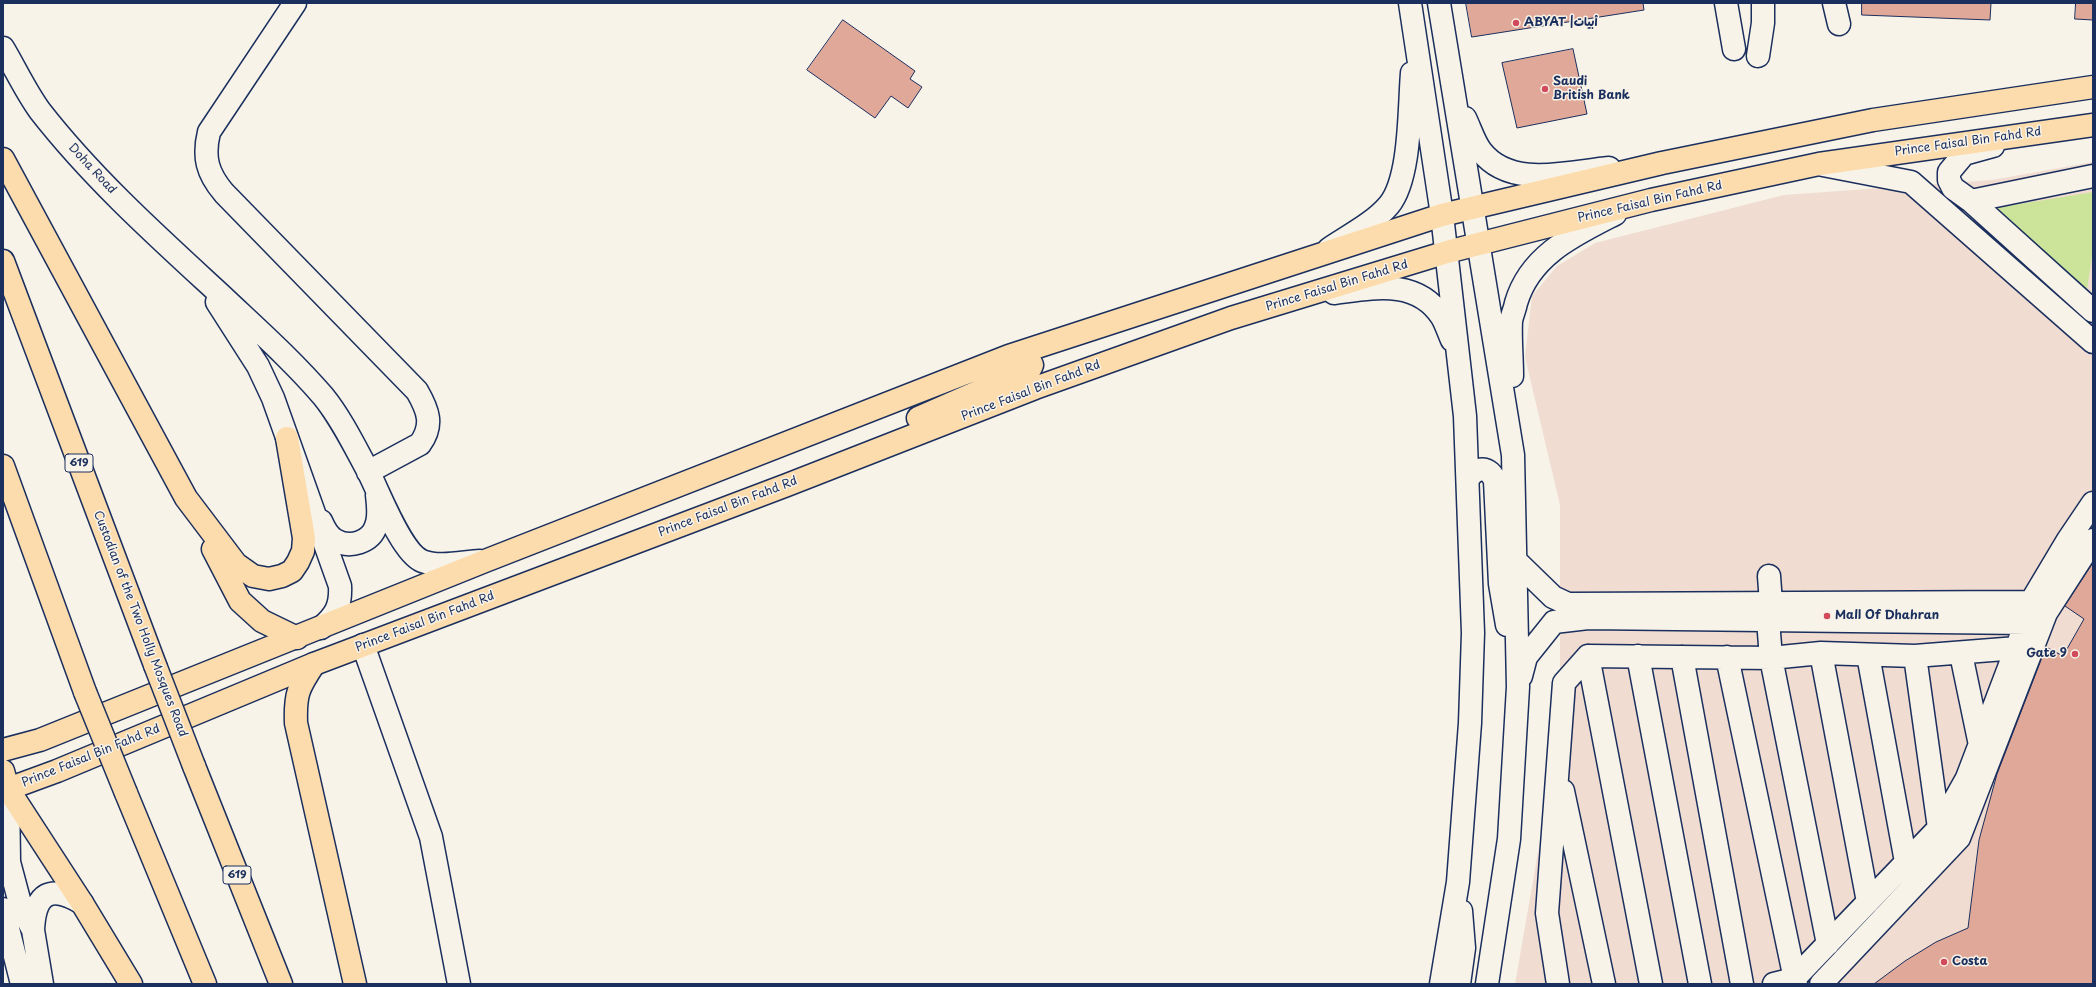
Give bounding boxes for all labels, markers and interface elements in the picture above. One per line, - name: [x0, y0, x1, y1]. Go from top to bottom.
- place label: ABYAT |أبيات: [1524, 16, 1598, 30]
- marker: ABYAT |أبيات: [1511, 18, 1521, 28]
- place label: Saudi British Bank: [1553, 75, 1630, 103]
- marker: Saudi British Bank: [1540, 84, 1550, 94]
- street label: Prince Faisal Bin Fahd Rd: [1894, 125, 2042, 159]
- street label: Doha Road: [65, 141, 119, 197]
- street label: Prince Faisal Bin Fahd Rd: [1576, 178, 1724, 226]
- street label: Prince Faisal Bin Fahd Rd: [1264, 258, 1410, 314]
- street label: Prince Faisal Bin Fahd Rd: [959, 358, 1103, 424]
- road number: 619: [65, 454, 93, 472]
- street label: Prince Faisal Bin Fahd Rd: [656, 474, 800, 540]
- street label: Custodian of the Two Holly Mosques Road: [90, 509, 190, 739]
- street label: Prince Faisal Bin Fahd Rd: [353, 589, 497, 655]
- place label: Mall Of Dhahran: [1835, 609, 1939, 623]
- marker: Mall Of Dhahran: [1822, 611, 1832, 621]
- place label: Gate 9: [2026, 647, 2067, 661]
- marker: Gate 9: [2070, 649, 2080, 659]
- street label: Prince Faisal Bin Fahd Rd: [20, 722, 162, 790]
- road number: 619: [223, 866, 251, 884]
- place label: Costa: [1952, 955, 1988, 969]
- marker: Costa: [1939, 957, 1949, 967]

